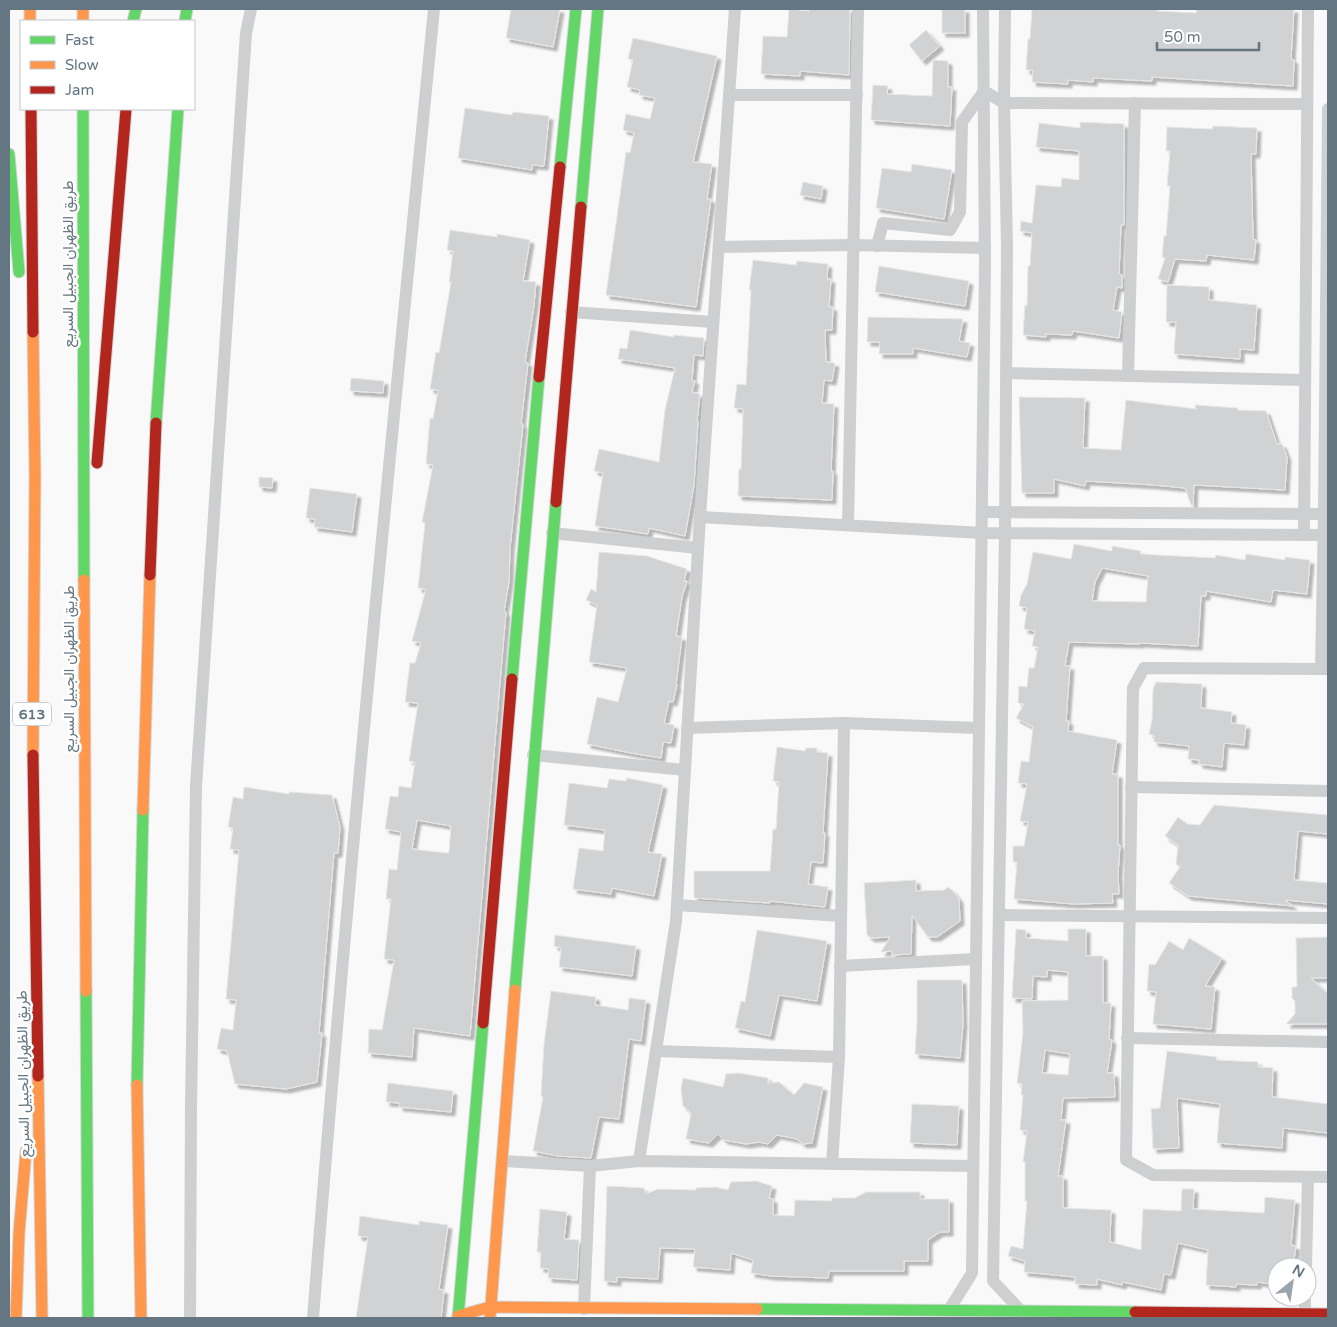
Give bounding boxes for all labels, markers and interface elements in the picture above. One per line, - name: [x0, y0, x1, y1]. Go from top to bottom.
- legend: [20, 20, 195, 110]
- scale bar: [1157, 20, 1260, 52]
- text: 50 m: [1164, 28, 1201, 46]
- text: Fast: [65, 31, 95, 49]
- text: Slow: [65, 56, 99, 74]
- text: Jam: [65, 81, 94, 99]
- street label: طريق الظهران الجبيل السريع: [59, 180, 79, 348]
- street label: طريق الظهران الجبيل السريع: [60, 585, 80, 753]
- road number: 613: [13, 702, 51, 726]
- street label: طريق الظهران الجبيل السريع: [13, 990, 35, 1158]
- north arrow: [1267, 1257, 1317, 1307]
- text: N: [1289, 1261, 1307, 1281]

